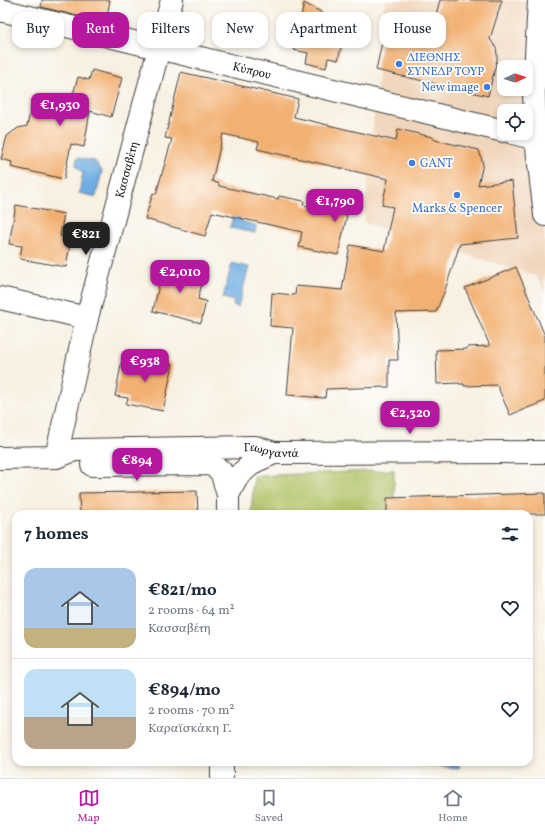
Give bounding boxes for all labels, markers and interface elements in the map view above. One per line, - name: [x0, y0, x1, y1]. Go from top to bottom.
- chip: Buy: [12, 12, 64, 48]
- chip: Rent: [72, 12, 129, 48]
- chip: Filters: [137, 12, 204, 48]
- chip: New: [212, 12, 268, 48]
- chip: Apartment: [276, 12, 371, 48]
- chip: House: [379, 12, 446, 48]
- place label: ΔΙΕΘΝΗΣ ΣΥΝΕΔΡ ΤΟΥΡ: [407, 50, 484, 80]
- street label: Κύπρου: [231, 59, 273, 84]
- marker: ΔΙΕΘΝΗΣ ΣΥΝΕΔΡ ΤΟΥΡ: [394, 59, 404, 69]
- north arrow: [497, 60, 533, 96]
- map controls: [497, 60, 533, 140]
- place label: New image: [421, 80, 479, 96]
- marker: New image: [482, 82, 492, 92]
- pin: €1,930: [27, 93, 93, 127]
- text: €1,930: [40, 97, 80, 115]
- button: locate: [497, 104, 533, 140]
- street label: Κασσαβέτη: [112, 140, 143, 200]
- place label: GANT: [420, 156, 453, 172]
- marker: GANT: [407, 158, 417, 168]
- pin: €1,790: [302, 189, 368, 223]
- marker: Marks & Spencer: [452, 190, 462, 200]
- text: €1,790: [315, 193, 355, 211]
- place label: Marks & Spencer: [412, 201, 502, 217]
- pin: €821: [62, 222, 110, 256]
- text: €821: [72, 226, 100, 244]
- pin: €2,010: [147, 260, 213, 294]
- text: €2,010: [159, 264, 201, 282]
- pin: €938: [121, 349, 169, 383]
- text: €938: [130, 353, 160, 371]
- pin: €2,320: [377, 401, 443, 435]
- text: €2,320: [389, 405, 431, 423]
- street label: Γεωργαντά: [244, 440, 299, 462]
- pin: €894: [113, 448, 161, 482]
- text: €894: [121, 452, 153, 470]
- text: 7 homes: [24, 523, 89, 546]
- icon: filters: [499, 523, 521, 545]
- text: €821/mo: [148, 579, 217, 602]
- icon: home: [56, 584, 104, 632]
- icon: heart: [499, 597, 521, 619]
- text: 2 rooms · 64 m²: [148, 602, 235, 620]
- text: Κασσαβέτη: [148, 620, 211, 638]
- text: €894/mo: [148, 679, 221, 702]
- icon: home: [56, 685, 104, 733]
- icon: heart: [499, 698, 521, 720]
- text: 2 rooms · 70 m²: [148, 702, 234, 720]
- text: Καραϊσκάκη Γ.: [148, 720, 232, 738]
- tab: Map: [78, 787, 100, 826]
- tab: Saved: [255, 787, 283, 826]
- tab: Home: [438, 787, 467, 826]

